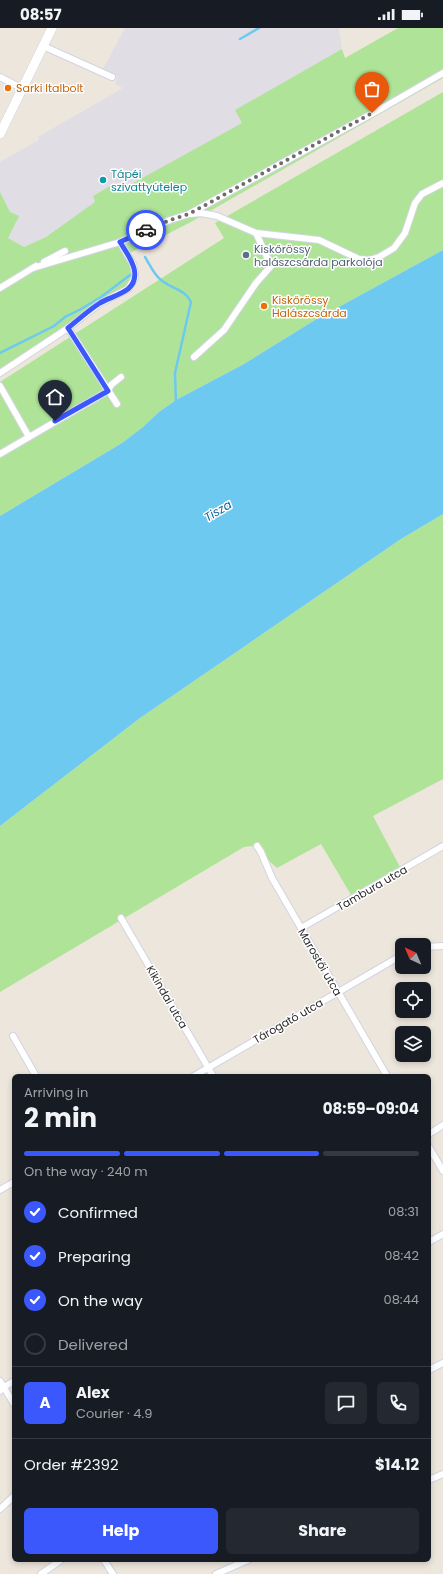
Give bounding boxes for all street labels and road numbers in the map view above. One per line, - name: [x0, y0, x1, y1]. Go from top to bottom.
- street label: Tambura utca: [334, 861, 410, 915]
- street label: Marostői utca: [294, 925, 346, 999]
- street label: Kikindai utca: [142, 963, 192, 1031]
- street label: Tárogató utca: [250, 994, 326, 1048]

